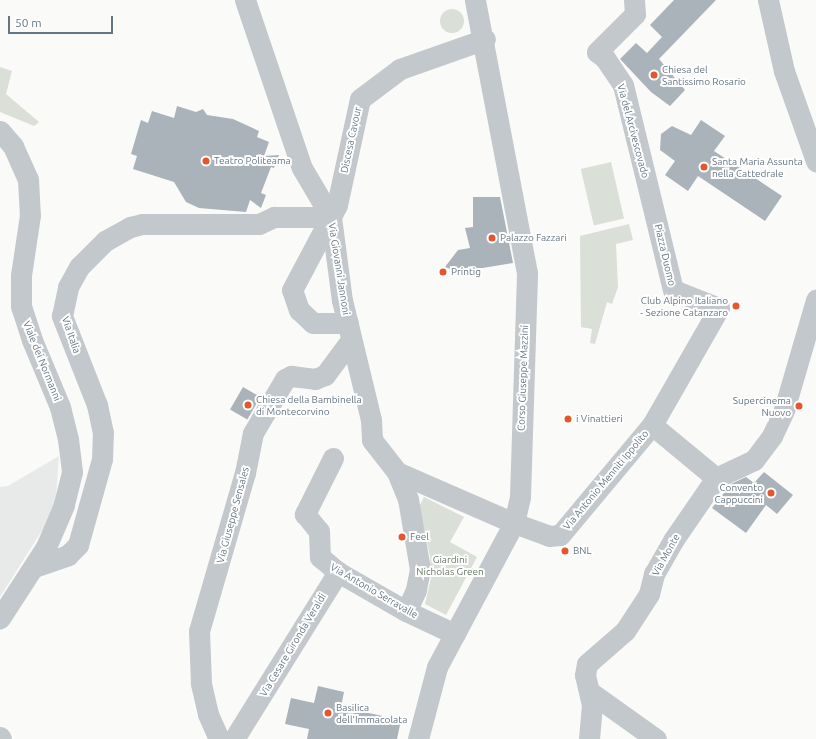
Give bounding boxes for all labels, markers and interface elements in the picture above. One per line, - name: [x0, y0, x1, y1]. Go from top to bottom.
- scale bar: [10, 8, 115, 34]
- text: 50 m: [15, 16, 42, 29]
- place label: Chiesa del Santissimo Rosario: [662, 63, 746, 86]
- marker: Chiesa del Santissimo Rosario: [649, 70, 659, 80]
- street label: Via del Arcivescovado: [615, 83, 651, 179]
- street label: Discesa Cavour: [338, 106, 364, 174]
- place label: Teatro Politeama: [214, 155, 291, 167]
- place label: Santa Maria Assunta nella Cattedrale: [712, 155, 803, 178]
- marker: Teatro Politeama: [201, 156, 211, 166]
- marker: Santa Maria Assunta nella Cattedrale: [699, 162, 709, 172]
- street label: Via Giovanni Jannoni: [326, 222, 352, 316]
- street label: Piazza Duomo: [652, 223, 678, 287]
- place label: Palazzo Fazzari: [500, 232, 567, 244]
- marker: Palazzo Fazzari: [487, 233, 497, 243]
- place label: Printig: [451, 266, 481, 278]
- marker: Printig: [438, 267, 448, 277]
- place label: Club Alpino Italiano - Sezione Catanzaro: [640, 294, 728, 318]
- marker: Club Alpino Italiano - Sezione Catanzaro: [731, 301, 741, 311]
- street label: Via Italia: [59, 315, 83, 355]
- street label: Viale dei Normanni: [20, 319, 64, 403]
- street label: Corso Giuseppe Mazzini: [515, 325, 531, 431]
- place label: Chiesa della Bambinella di Montecorvino: [256, 393, 362, 416]
- place label: Supercinema Nuovo: [733, 394, 791, 418]
- marker: Chiesa della Bambinella di Montecorvino: [243, 400, 253, 410]
- marker: Supercinema Nuovo: [794, 401, 804, 411]
- place label: i Vinattieri: [576, 413, 623, 425]
- marker: i Vinattieri: [563, 414, 573, 424]
- street label: Via Antonio Menniti Ippolito: [561, 428, 651, 532]
- street label: Via Giuseppe Sensales: [214, 466, 252, 564]
- place label: Convento Cappuccini: [714, 481, 763, 504]
- marker: Convento Cappuccini: [766, 488, 776, 498]
- place label: Feel: [410, 531, 429, 543]
- marker: Feel: [397, 532, 407, 542]
- street label: Via Monte: [650, 532, 682, 578]
- place label: BNL: [573, 545, 592, 557]
- marker: BNL: [560, 546, 570, 556]
- park label: Giardini Nicholas Green: [416, 553, 484, 576]
- street label: Via Antonio Serravalle: [328, 561, 420, 621]
- street label: Via Cesare Gironda Veraldi: [257, 591, 329, 699]
- place label: Basilica dell'Immacolata: [336, 701, 407, 724]
- marker: Basilica dell'Immacolata: [323, 708, 333, 718]

